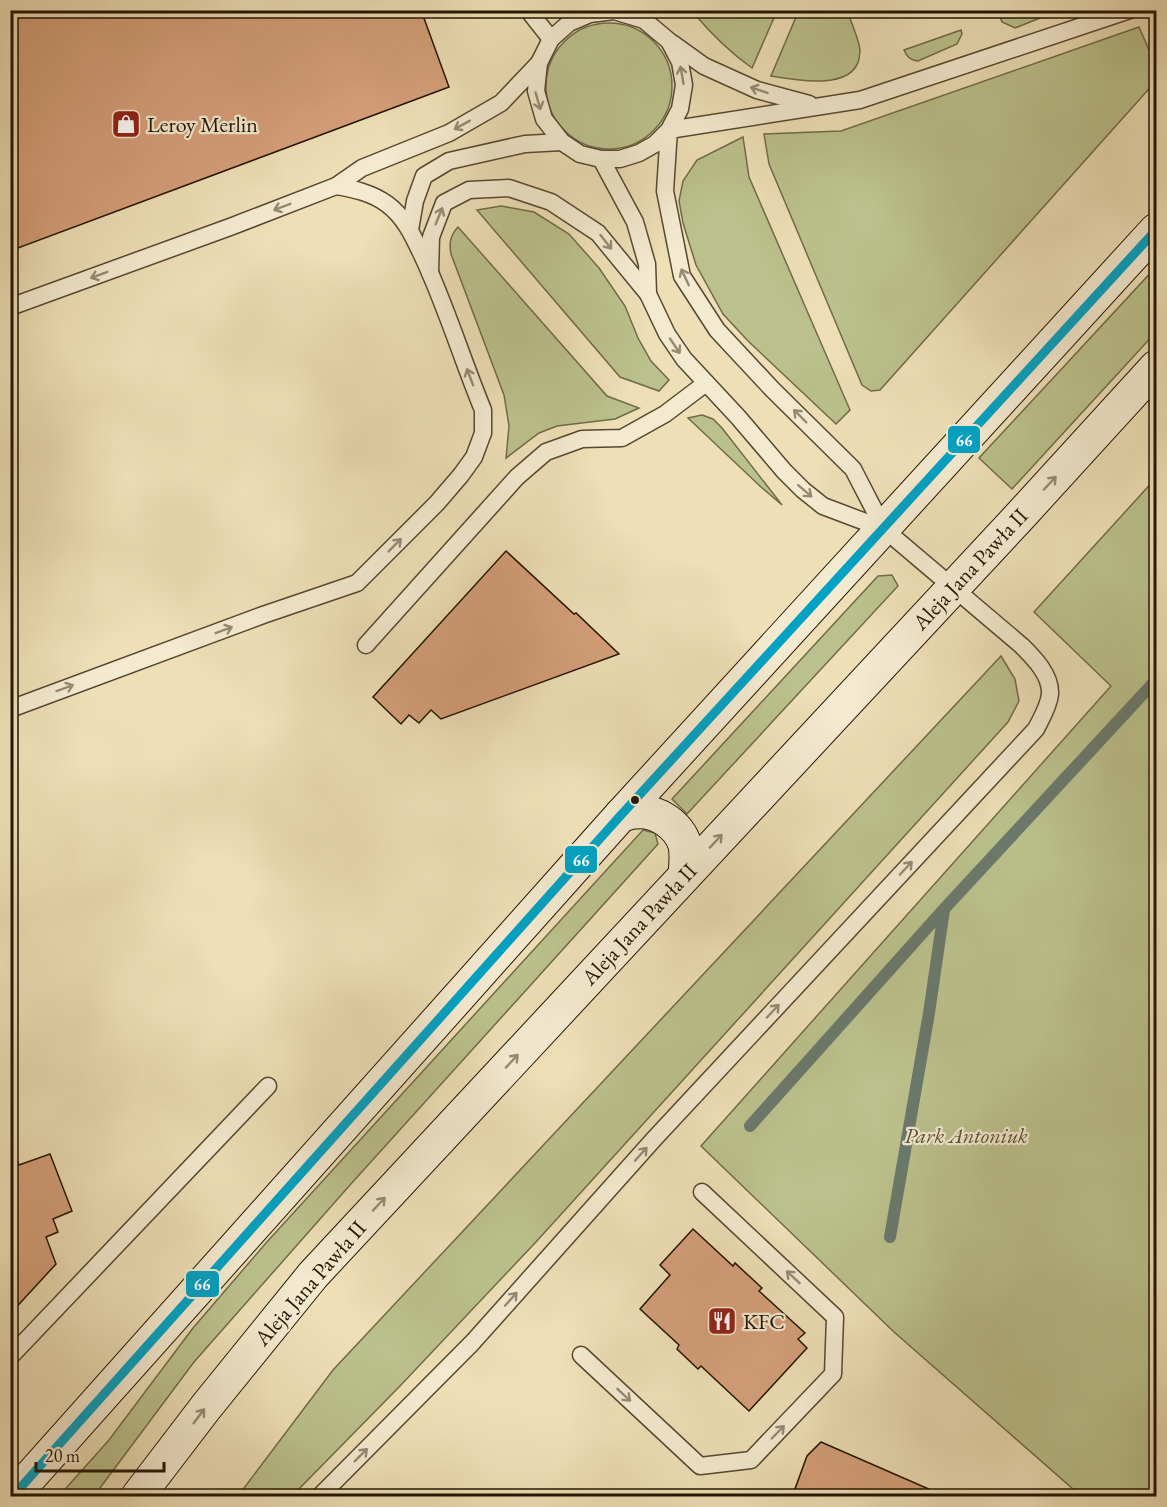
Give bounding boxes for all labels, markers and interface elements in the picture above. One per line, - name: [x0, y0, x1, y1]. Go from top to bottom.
- one-way arrow: [676, 66, 687, 85]
- one-way arrow: [751, 84, 769, 95]
- one-way arrow: [533, 91, 545, 110]
- shop icon: Leroy Merlin: [110, 108, 142, 140]
- place label: Leroy Merlin: [147, 110, 258, 139]
- one-way arrow: [454, 119, 471, 131]
- one-way arrow: [273, 202, 291, 213]
- one-way arrow: [434, 207, 445, 226]
- one-way arrow: [599, 234, 612, 250]
- one-way arrow: [678, 269, 690, 287]
- one-way arrow: [90, 270, 109, 281]
- one-way arrow: [669, 337, 681, 354]
- one-way arrow: [463, 368, 474, 387]
- one-way arrow: [792, 409, 807, 424]
- line badge: 66: [947, 425, 981, 454]
- text: 66: [956, 430, 973, 451]
- one-way arrow: [1043, 476, 1057, 491]
- one-way arrow: [797, 484, 812, 498]
- street label: Aleja Jana Pawła II: [905, 501, 1035, 637]
- one-way arrow: [388, 537, 403, 552]
- one-way arrow: [214, 624, 233, 635]
- one-way arrow: [55, 682, 74, 693]
- unlabelled marker: [629, 794, 641, 806]
- one-way arrow: [709, 834, 723, 849]
- line badge: 66: [564, 845, 598, 874]
- text: 66: [573, 850, 590, 871]
- street label: Aleja Jana Pawła II: [574, 856, 704, 992]
- one-way arrow: [899, 861, 913, 876]
- one-way arrow: [766, 1004, 780, 1019]
- one-way arrow: [505, 1054, 519, 1069]
- park label: Park Antoniuk: [904, 1121, 1028, 1150]
- one-way arrow: [634, 1147, 648, 1162]
- one-way arrow: [372, 1197, 386, 1212]
- street label: Aleja Jana Pawła II: [247, 1214, 373, 1353]
- line badge: 66: [185, 1270, 220, 1298]
- one-way arrow: [786, 1270, 801, 1284]
- text: 66: [194, 1274, 211, 1295]
- one-way arrow: [504, 1292, 518, 1307]
- restaurant icon: KFC: [706, 1305, 738, 1337]
- place label: KFC: [743, 1307, 785, 1336]
- one-way arrow: [616, 1388, 631, 1402]
- one-way arrow: [192, 1409, 205, 1425]
- one-way arrow: [771, 1425, 785, 1440]
- scale bar: [36, 1435, 164, 1473]
- text: 20 m: [45, 1444, 80, 1467]
- one-way arrow: [354, 1447, 368, 1462]

